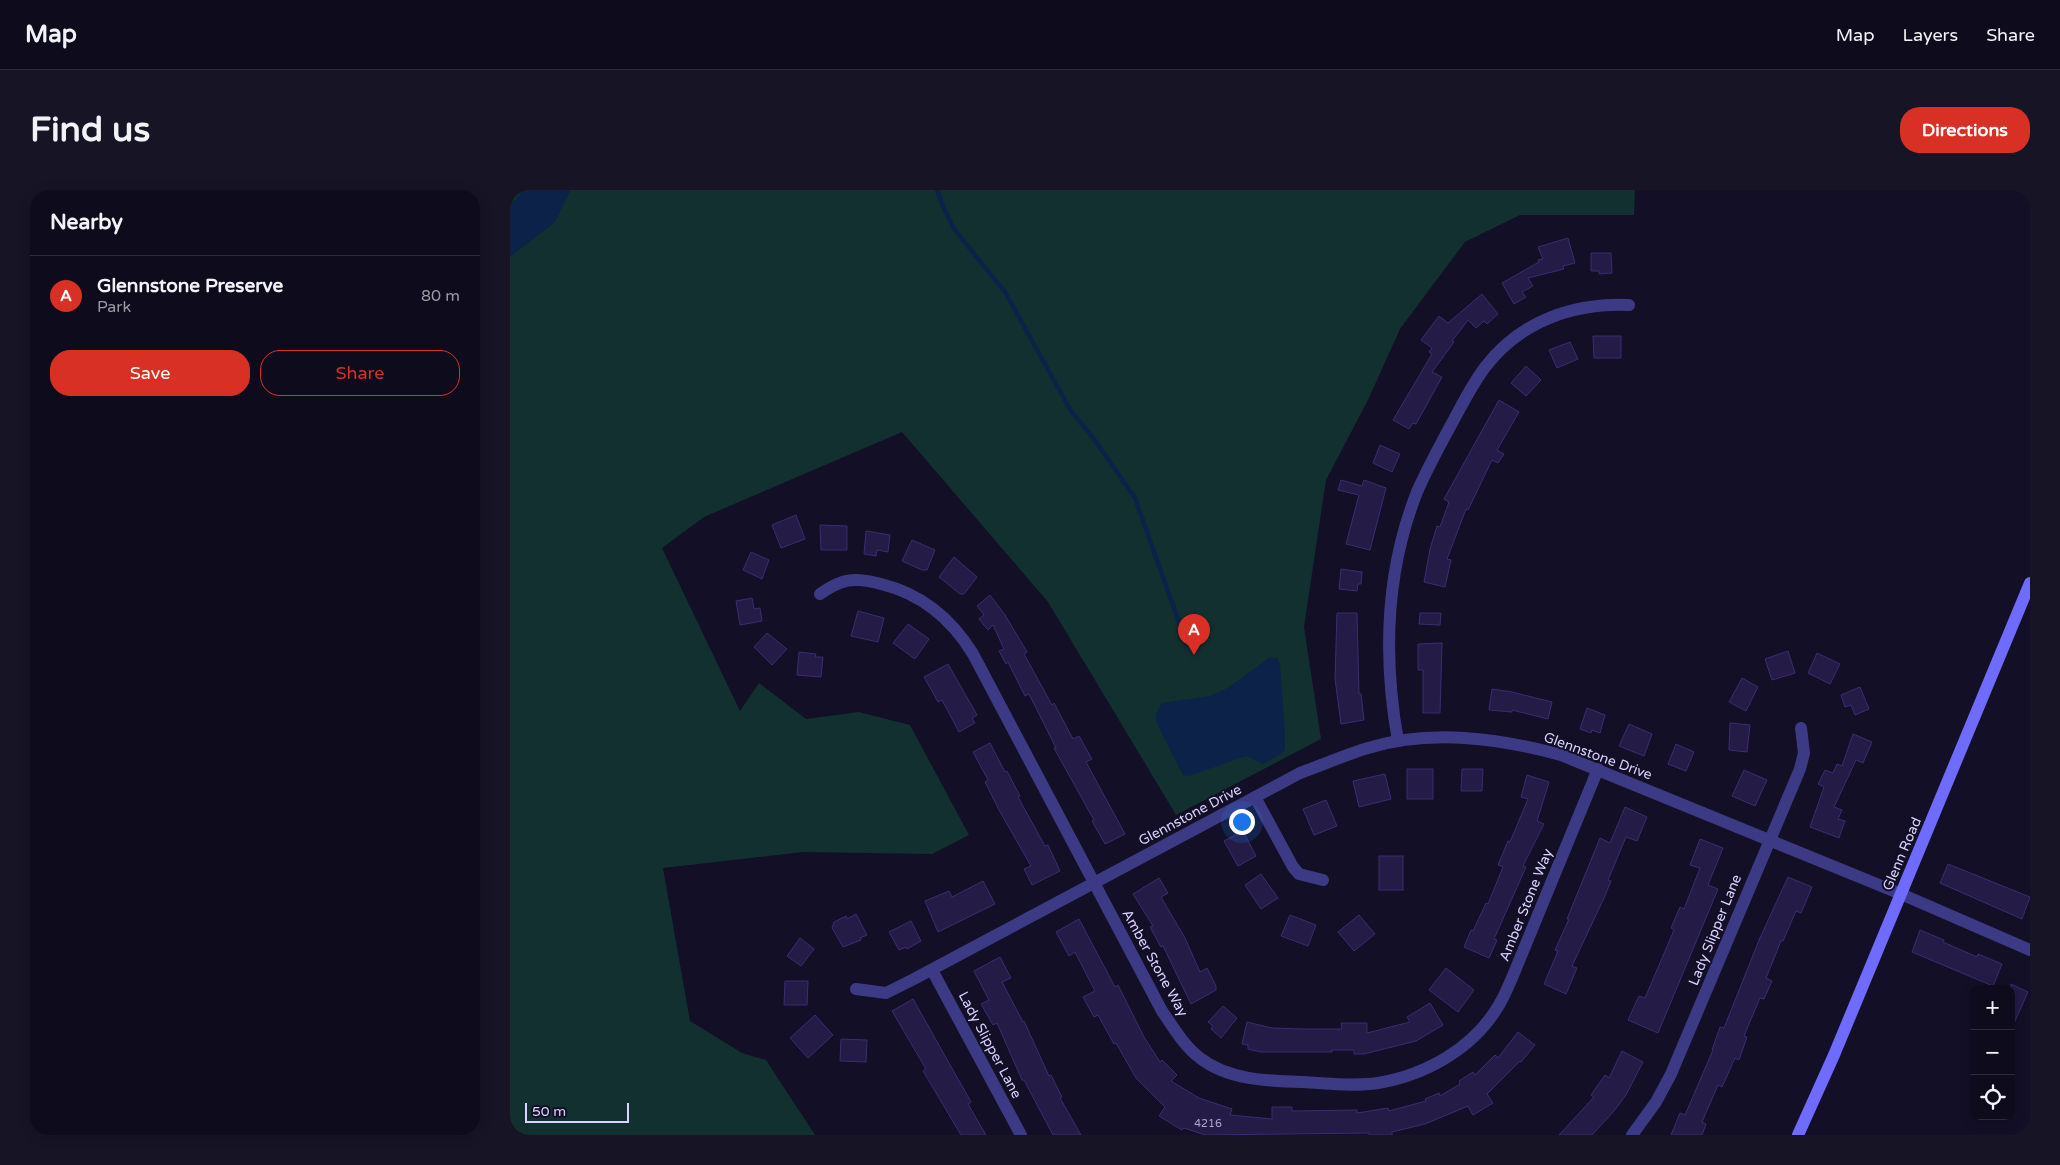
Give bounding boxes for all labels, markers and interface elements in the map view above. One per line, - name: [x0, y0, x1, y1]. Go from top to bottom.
- text: Map: [25, 20, 77, 49]
- text: Map: [1836, 24, 1875, 46]
- text: Layers: [1903, 24, 1958, 46]
- text: Share: [1986, 24, 2035, 46]
- button: Directions: [1900, 107, 2030, 153]
- text: Find us: [30, 109, 150, 151]
- text: Nearby: [50, 210, 123, 235]
- text: Glennstone Preserve: [97, 275, 283, 297]
- text: A: [60, 286, 72, 306]
- text: 80 m: [421, 286, 460, 306]
- text: Park: [97, 297, 131, 317]
- button: Save: [50, 350, 250, 396]
- button: Share: [260, 350, 460, 396]
- pin: A: [1178, 614, 1210, 655]
- street label: Glennstone Drive: [1542, 729, 1655, 784]
- street label: Glennstone Drive: [1136, 781, 1244, 849]
- your location: [1229, 809, 1255, 835]
- street label: Glenn Road: [1879, 815, 1925, 893]
- street label: Amber Stone Way: [1496, 846, 1557, 964]
- street label: Lady Slipper Lane: [1685, 872, 1745, 988]
- street label: Amber Stone Way: [1118, 906, 1192, 1020]
- map controls: [1970, 985, 2015, 1120]
- button: +: [1970, 985, 2015, 1030]
- street label: Lady Slipper Lane: [955, 989, 1025, 1101]
- button: −: [1970, 1030, 2015, 1075]
- button: locate: [1970, 1075, 2015, 1120]
- scale bar: [525, 1100, 629, 1123]
- text: 50 m: [532, 1103, 566, 1120]
- house number: 4216: [1194, 1117, 1222, 1130]

